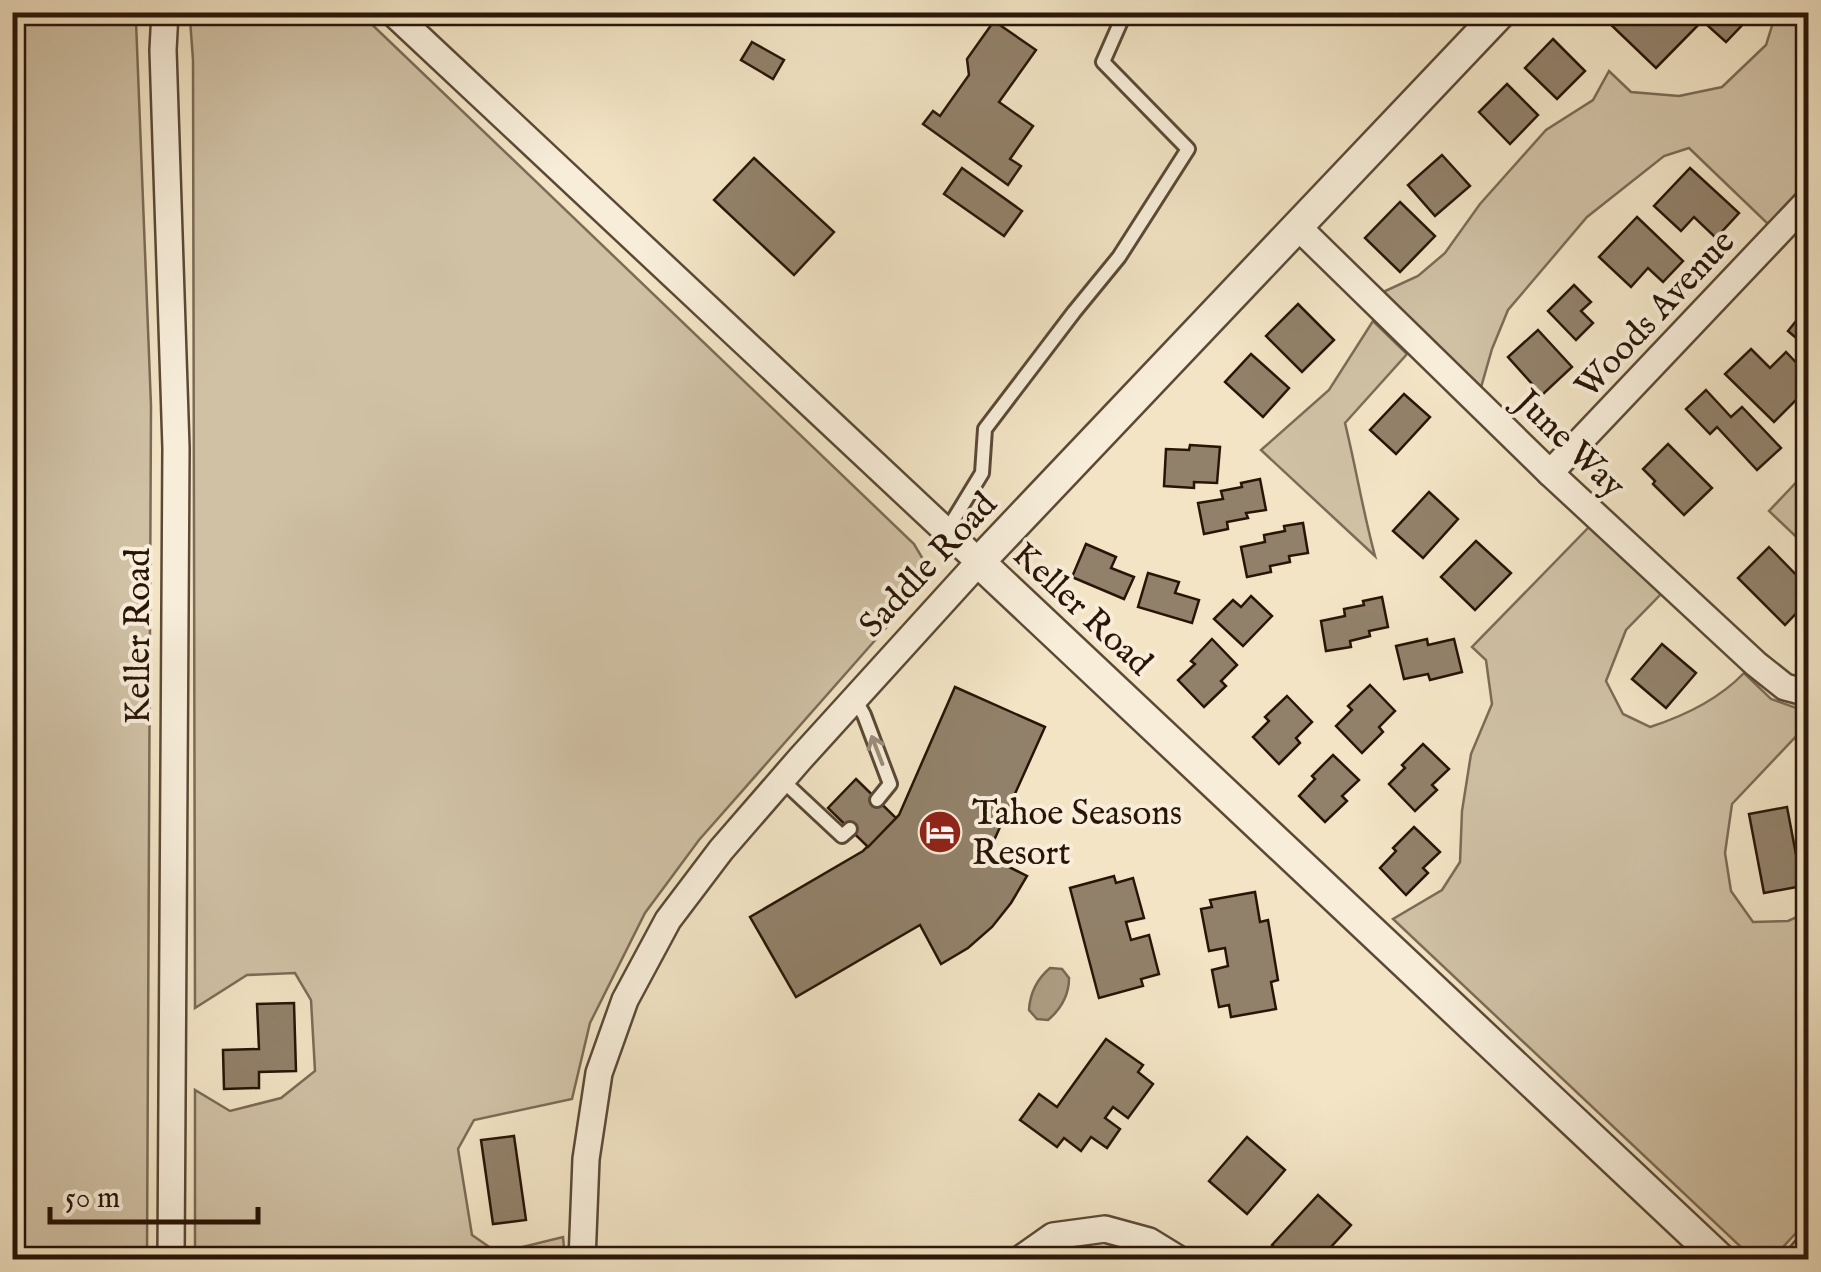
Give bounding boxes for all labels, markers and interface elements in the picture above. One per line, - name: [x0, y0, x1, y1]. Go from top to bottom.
- street label: Woods Avenue: [1566, 221, 1746, 409]
- street label: June Way: [1501, 378, 1635, 509]
- street label: Saddle Road: [850, 483, 1008, 648]
- street label: Keller Road: [1002, 533, 1161, 687]
- street label: Keller Road: [117, 548, 162, 724]
- one-way arrow: [867, 736, 885, 767]
- place label: Tahoe Seasons Resort: [972, 792, 1182, 877]
- hotel icon: Tahoe Seasons Resort: [917, 809, 963, 855]
- scale bar: [50, 1162, 258, 1224]
- text: 50 m: [65, 1180, 120, 1218]

